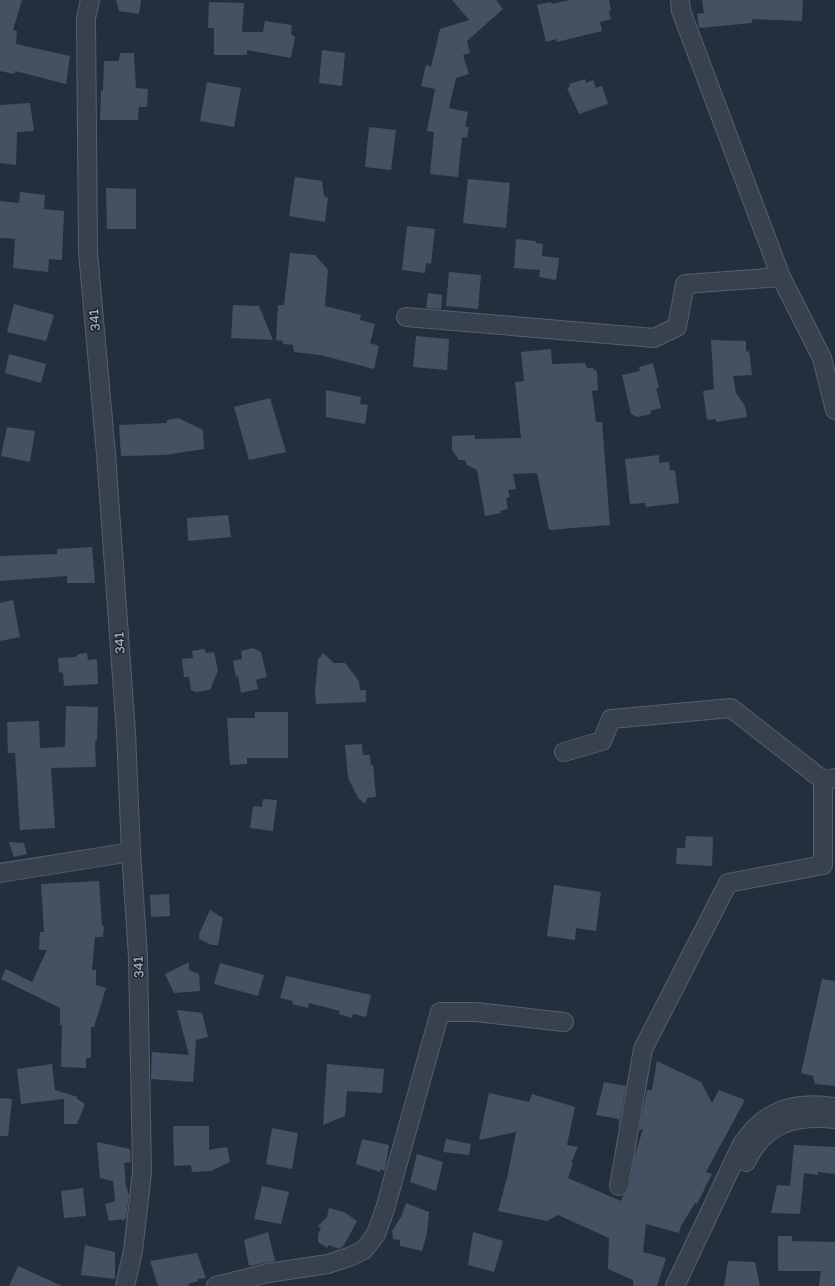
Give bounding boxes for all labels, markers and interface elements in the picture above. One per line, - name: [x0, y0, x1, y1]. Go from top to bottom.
- street label: 341: [85, 308, 103, 332]
- street label: 341: [110, 632, 128, 654]
- street label: 341: [130, 956, 146, 978]

